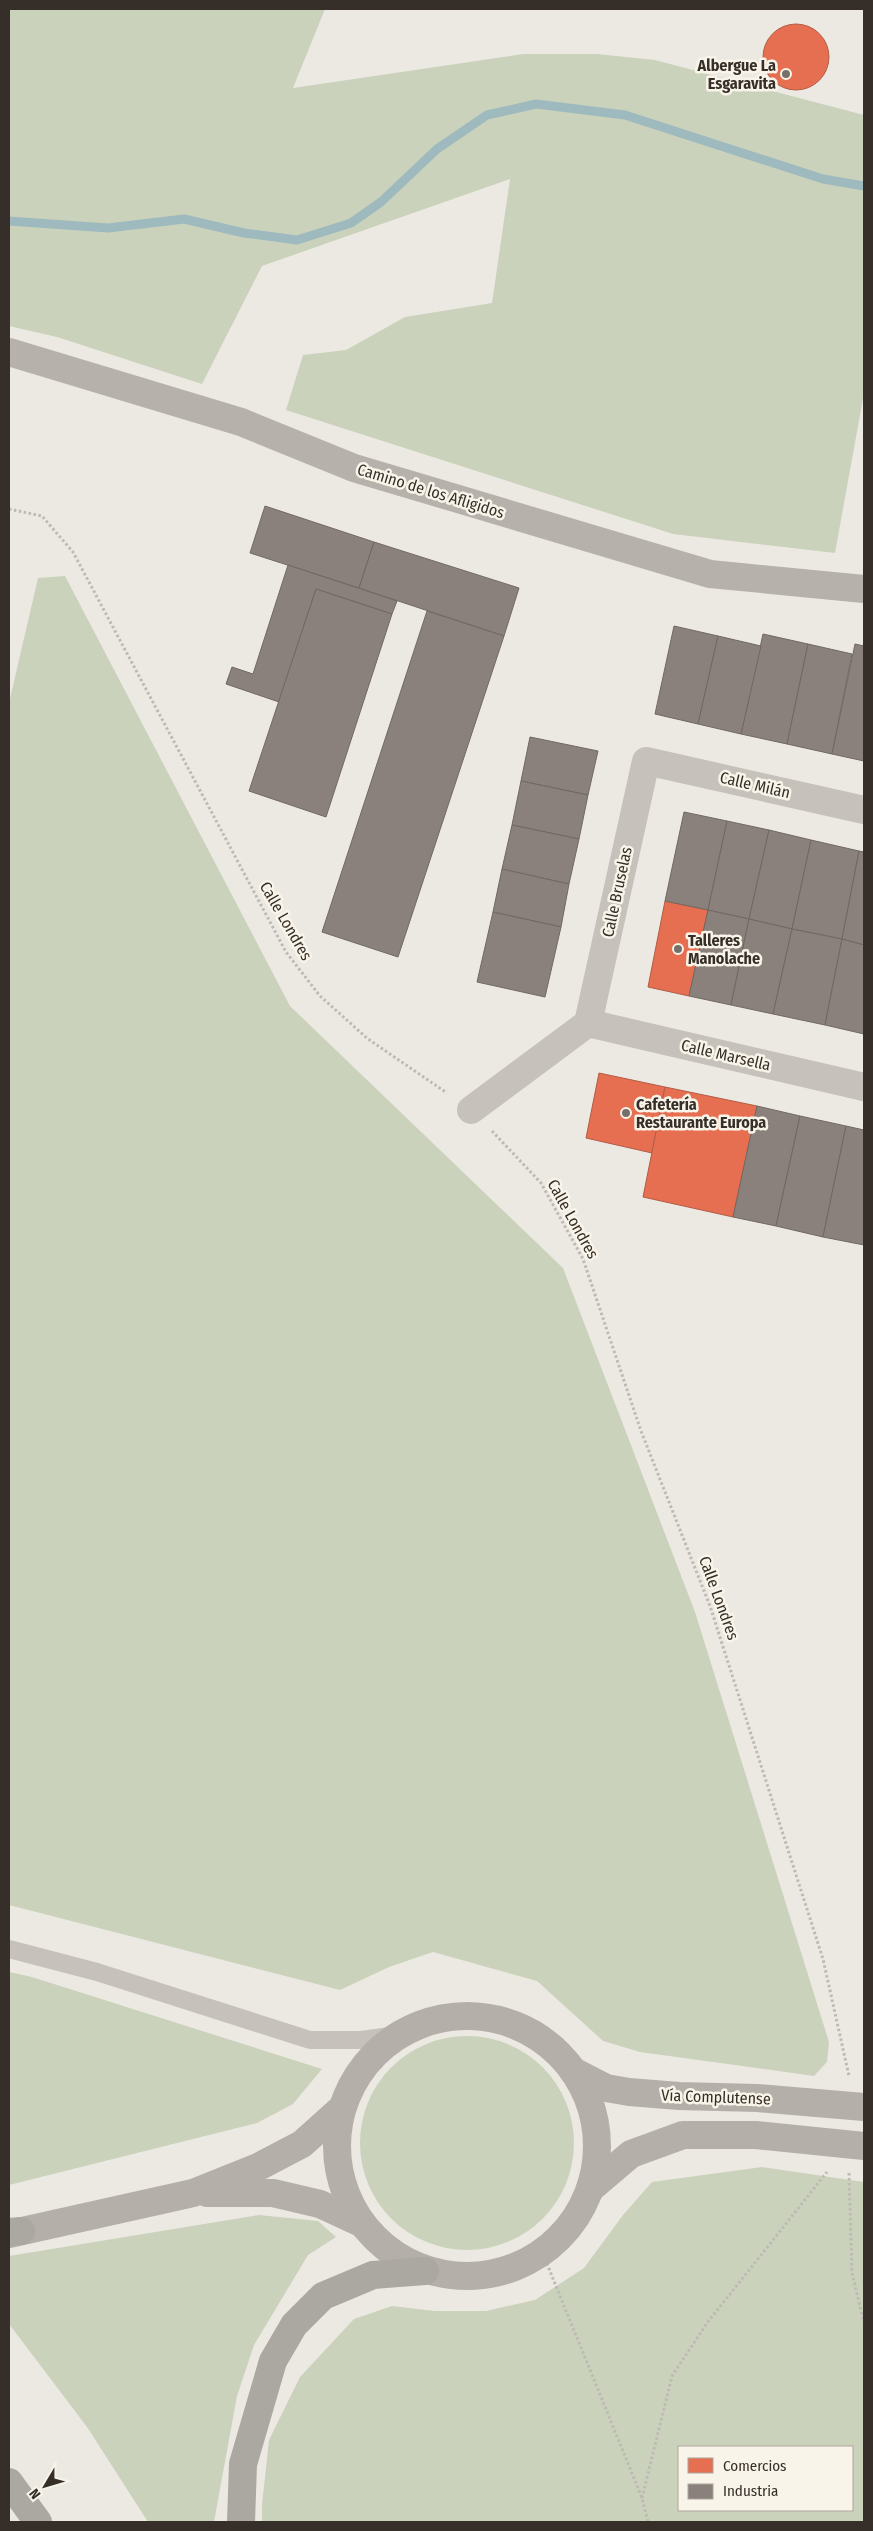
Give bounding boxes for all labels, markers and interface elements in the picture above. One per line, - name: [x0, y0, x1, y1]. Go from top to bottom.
- place label: Albergue La Esgaravita: [697, 56, 776, 93]
- marker: Albergue La Esgaravita: [780, 68, 792, 80]
- street label: Camino de los Afligidos: [355, 460, 507, 522]
- street label: Calle Milán: [718, 768, 792, 802]
- street label: Calle Bruselas: [598, 845, 636, 939]
- street label: Calle Londres: [256, 878, 316, 964]
- place label: Talleres Manolache: [688, 931, 760, 968]
- marker: Talleres Manolache: [672, 943, 684, 955]
- street label: Calle Marsella: [679, 1035, 773, 1075]
- place label: Cafetería Restaurante Europa: [636, 1095, 766, 1132]
- marker: Cafetería Restaurante Europa: [620, 1107, 632, 1119]
- street label: Calle Londres: [543, 1176, 603, 1262]
- street label: Calle Londres: [695, 1554, 743, 1643]
- street label: Vía Complutense: [661, 2086, 771, 2108]
- legend: [678, 2446, 853, 2511]
- text: Comercios: [723, 2457, 786, 2475]
- north arrow: [20, 2461, 70, 2511]
- text: Industria: [723, 2482, 778, 2500]
- text: N: [26, 2485, 44, 2502]

